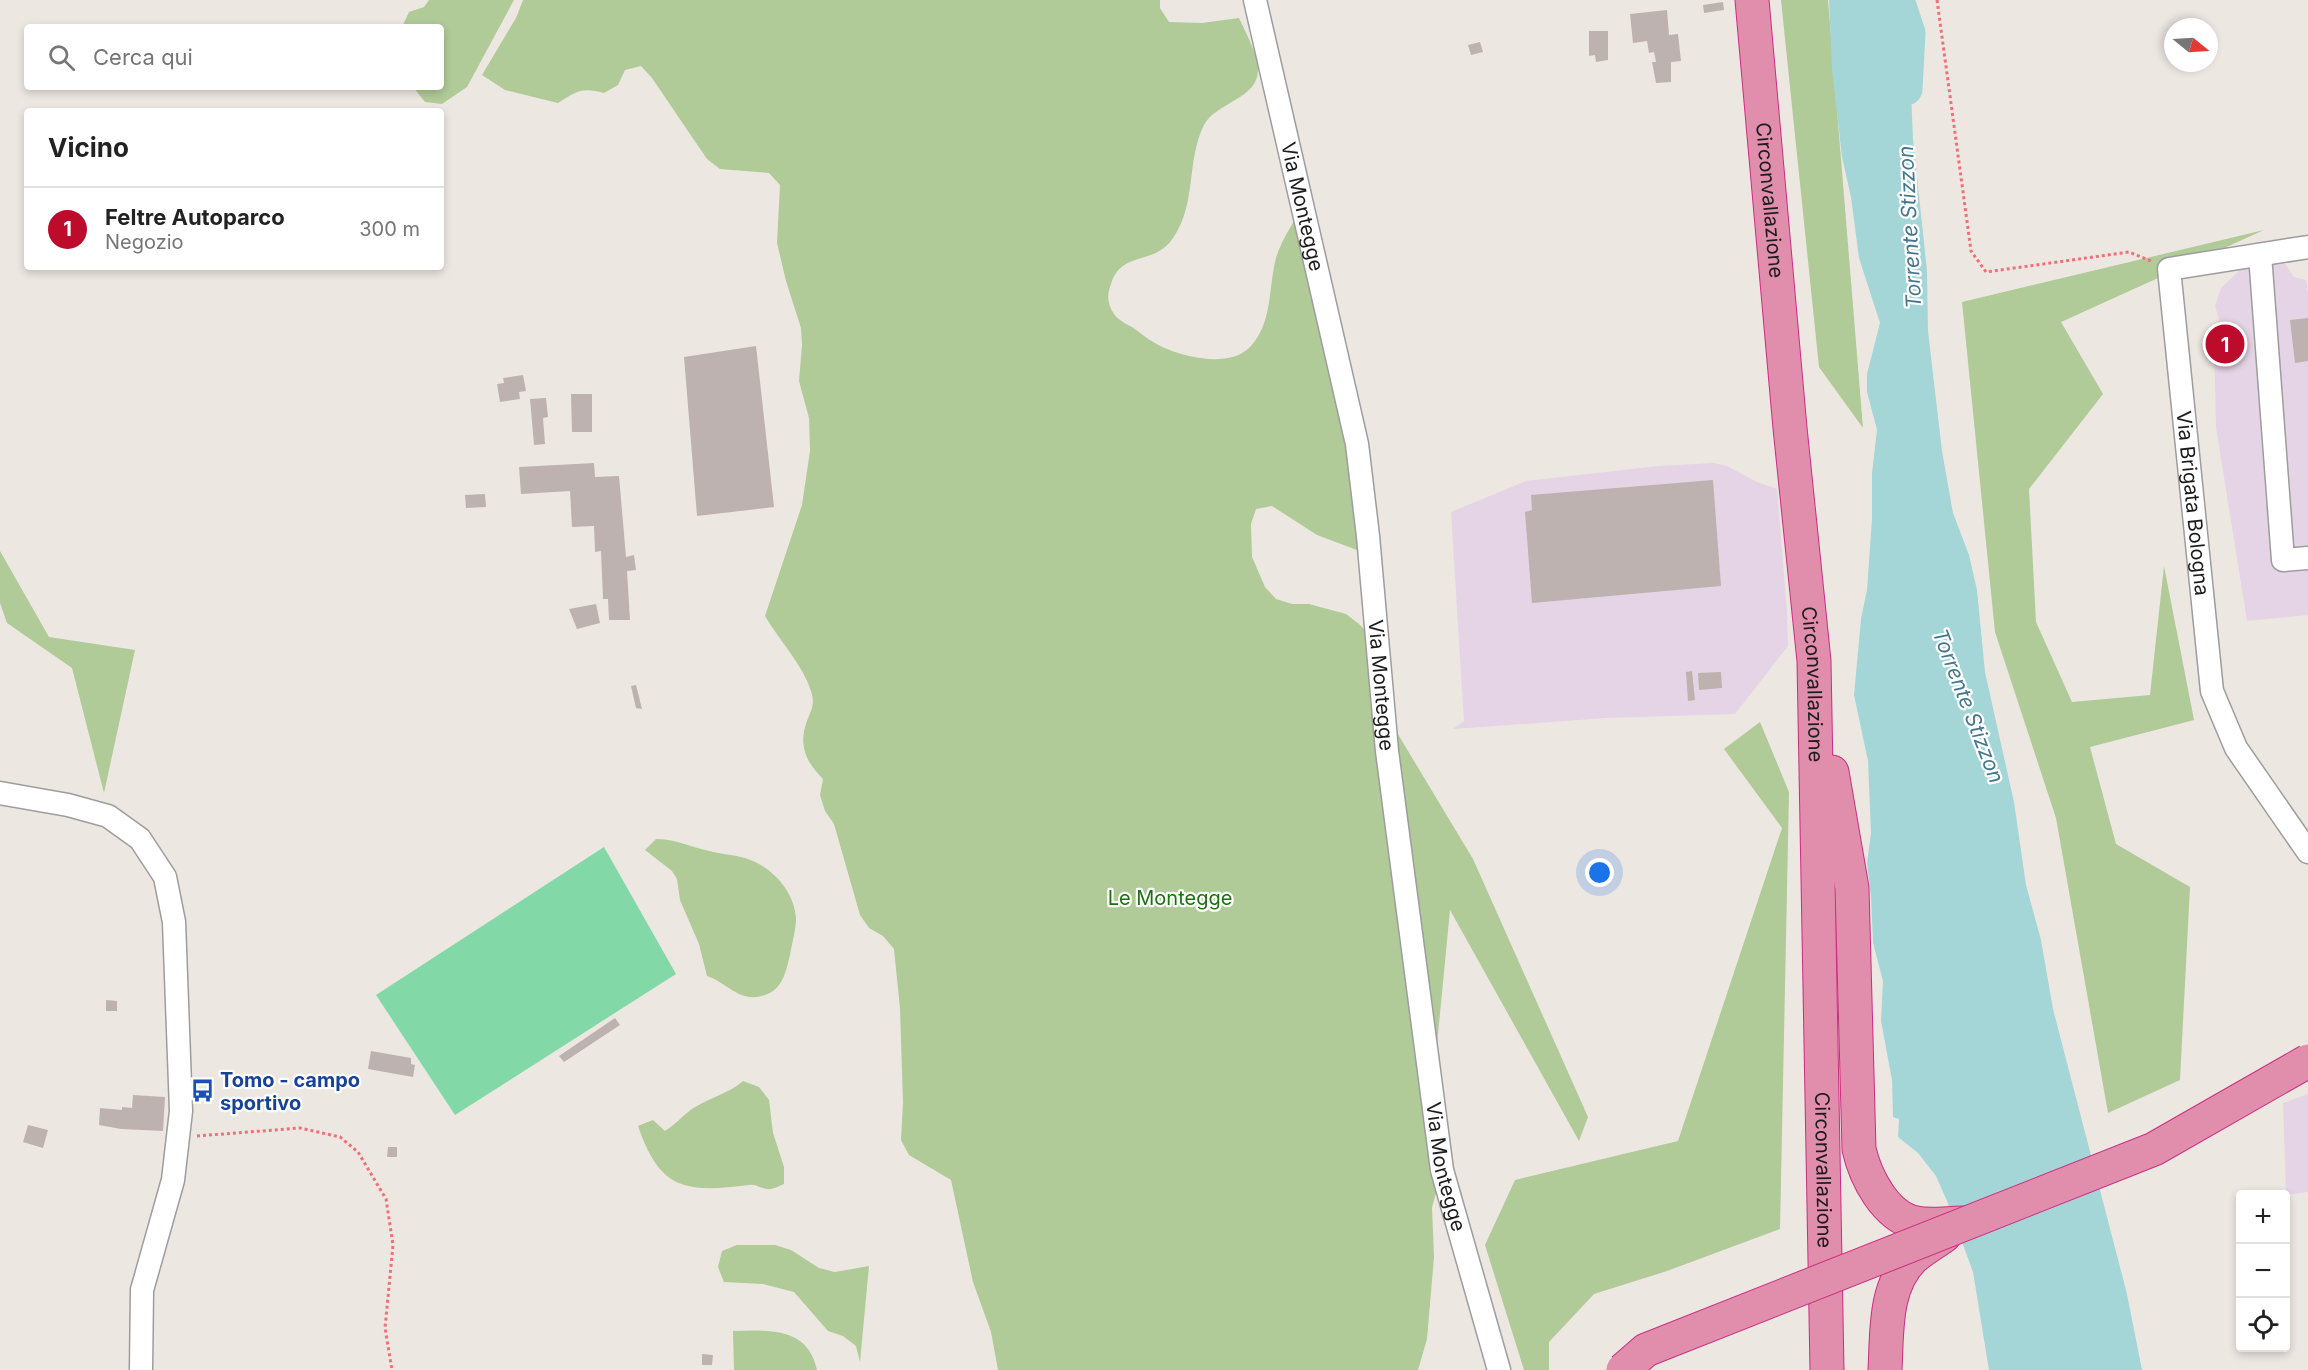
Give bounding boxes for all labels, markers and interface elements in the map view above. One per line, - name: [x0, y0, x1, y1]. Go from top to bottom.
- north arrow: [2164, 18, 2218, 72]
- search box: [24, 24, 444, 90]
- icon: search: [45, 41, 78, 74]
- text: Cerca qui: [93, 44, 193, 70]
- street label: Circonvallazione: [1751, 121, 1789, 279]
- text: Vicino: [48, 132, 129, 163]
- street label: Via Montegge: [1276, 140, 1329, 273]
- water label: Torrente Stizzon: [1893, 145, 1926, 309]
- text: Feltre Autoparco: [105, 204, 285, 230]
- text: 1: [63, 217, 72, 241]
- text: 300 m: [359, 217, 420, 241]
- text: Negozio: [105, 230, 184, 254]
- pin: 1: [2206, 322, 2244, 366]
- street label: Via Brigata Bologna: [2172, 410, 2214, 597]
- street label: Circonvallazione: [1796, 605, 1828, 762]
- street label: Via Montegge: [1363, 619, 1399, 752]
- water label: Torrente Stizzon: [1928, 625, 2009, 786]
- your location: [1585, 858, 1614, 887]
- park label: Le Montegge: [1108, 886, 1232, 910]
- place label: Tomo - campo sportivo: [220, 1068, 360, 1115]
- bus stop icon: Tomo - campo sportivo: [189, 1078, 215, 1104]
- street label: Circonvallazione: [1810, 1092, 1837, 1248]
- street label: Via Montegge: [1421, 1101, 1471, 1234]
- map controls: [2236, 1190, 2290, 1352]
- button: +: [2236, 1190, 2290, 1244]
- button: −: [2236, 1244, 2290, 1298]
- button: locate: [2236, 1298, 2290, 1352]

